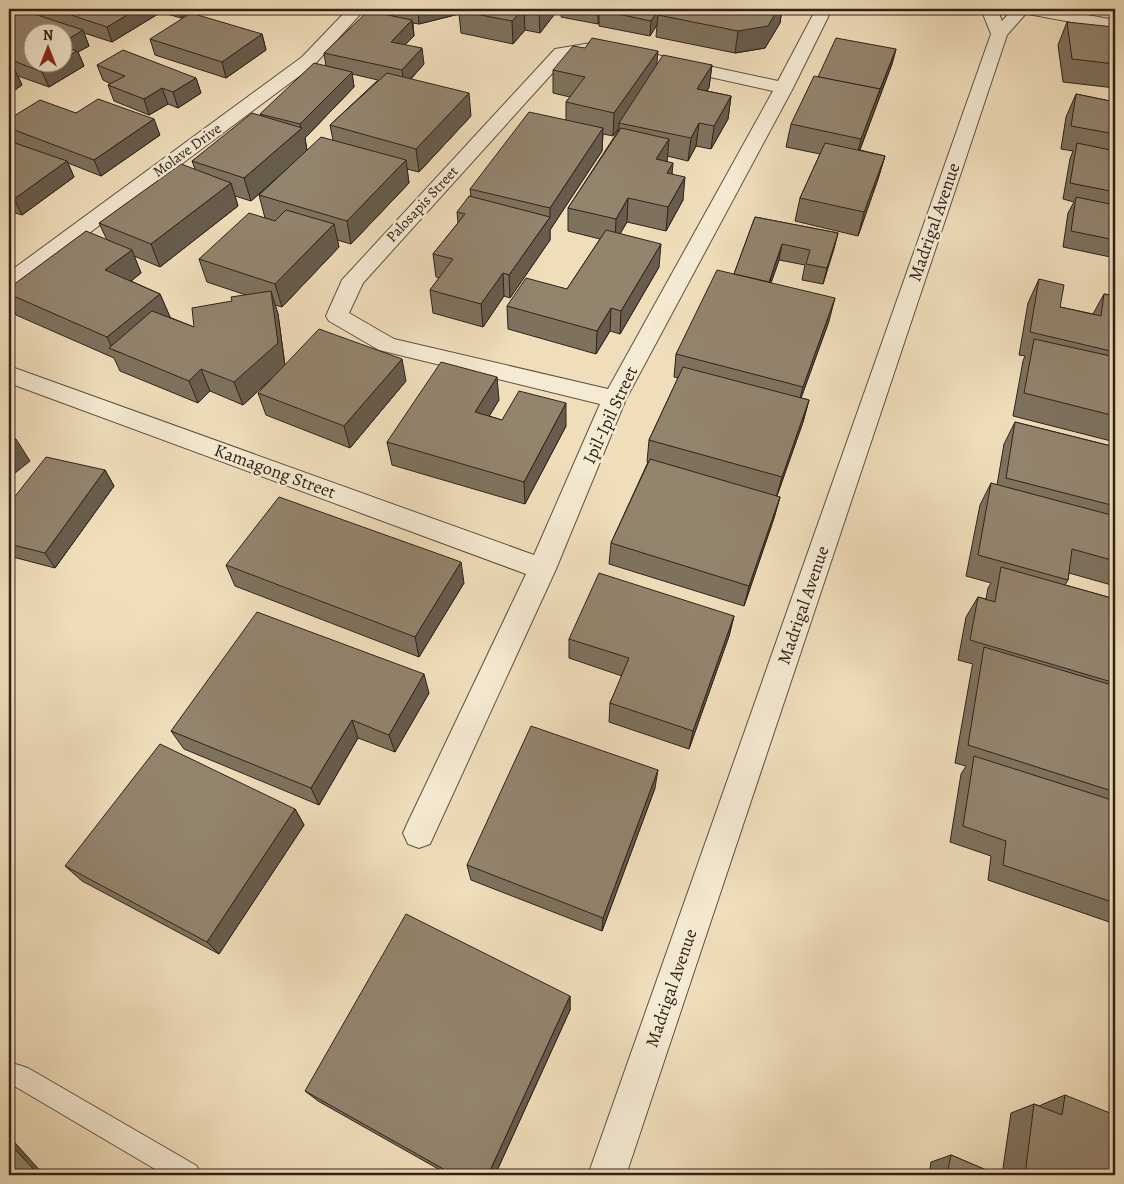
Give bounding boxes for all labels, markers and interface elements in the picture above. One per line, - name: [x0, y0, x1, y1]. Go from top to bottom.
- north arrow: [22, 22, 72, 72]
- text: N: [43, 26, 53, 45]
- street label: Molave Drive: [149, 118, 225, 182]
- street label: Madrigal Avenue: [902, 160, 966, 284]
- street label: Palosapis Street: [382, 162, 462, 246]
- street label: Ipil-Ipil Street: [577, 362, 643, 468]
- street label: Kamagong Street: [211, 438, 339, 504]
- street label: Madrigal Avenue: [771, 543, 835, 667]
- street label: Madrigal Avenue: [639, 926, 703, 1050]

